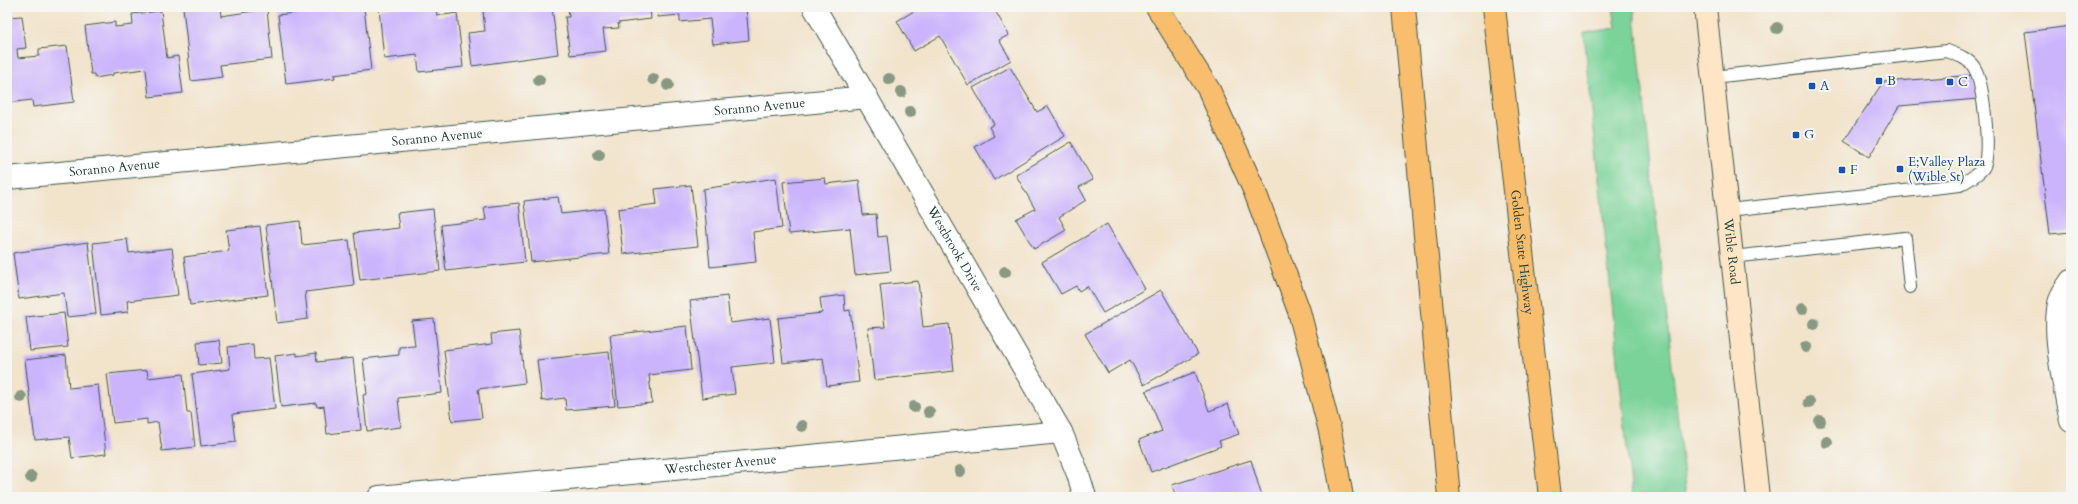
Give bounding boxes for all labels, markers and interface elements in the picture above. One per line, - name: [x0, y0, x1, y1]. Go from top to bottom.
- place label: B: [1887, 72, 1896, 90]
- place label: C: [1958, 73, 1968, 91]
- marker: B: [1874, 76, 1884, 86]
- place label: A: [1820, 77, 1830, 95]
- marker: C: [1945, 77, 1955, 87]
- marker: A: [1807, 81, 1817, 91]
- street label: Soranno Avenue: [713, 94, 806, 120]
- street label: Soranno Avenue: [391, 124, 484, 151]
- place label: G: [1804, 126, 1814, 144]
- marker: G: [1791, 130, 1801, 140]
- place label: E;Valley Plaza (Wible St): [1908, 153, 1986, 186]
- street label: Soranno Avenue: [68, 155, 161, 181]
- place label: F: [1850, 161, 1857, 179]
- marker: E;Valley Plaza (Wible St): [1895, 164, 1905, 174]
- marker: F: [1837, 165, 1847, 175]
- street label: Golden State Highway: [1506, 189, 1538, 316]
- street label: Westbrook Drive: [922, 202, 987, 295]
- street label: Wible Road: [1719, 217, 1744, 286]
- street label: Westchester Avenue: [663, 450, 777, 479]

